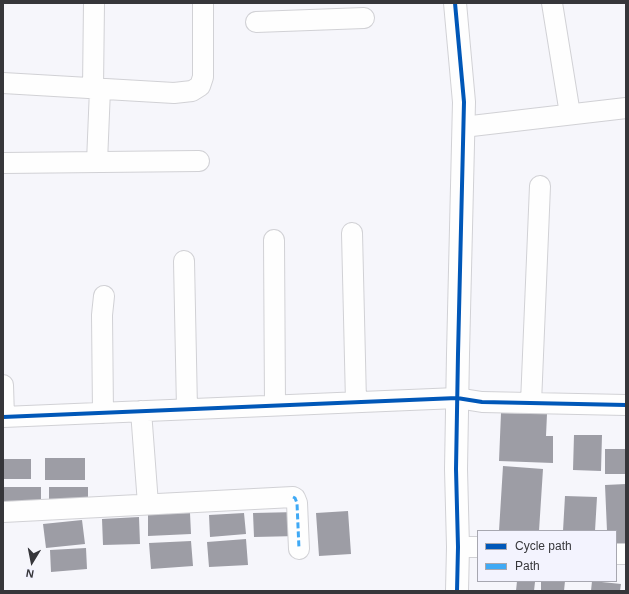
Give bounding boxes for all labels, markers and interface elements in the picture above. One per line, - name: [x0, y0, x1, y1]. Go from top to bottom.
- legend: [477, 530, 617, 582]
- text: Cycle path: [515, 539, 572, 553]
- north arrow: [12, 542, 52, 582]
- text: Path: [515, 559, 540, 573]
- text: N: [25, 567, 35, 580]

